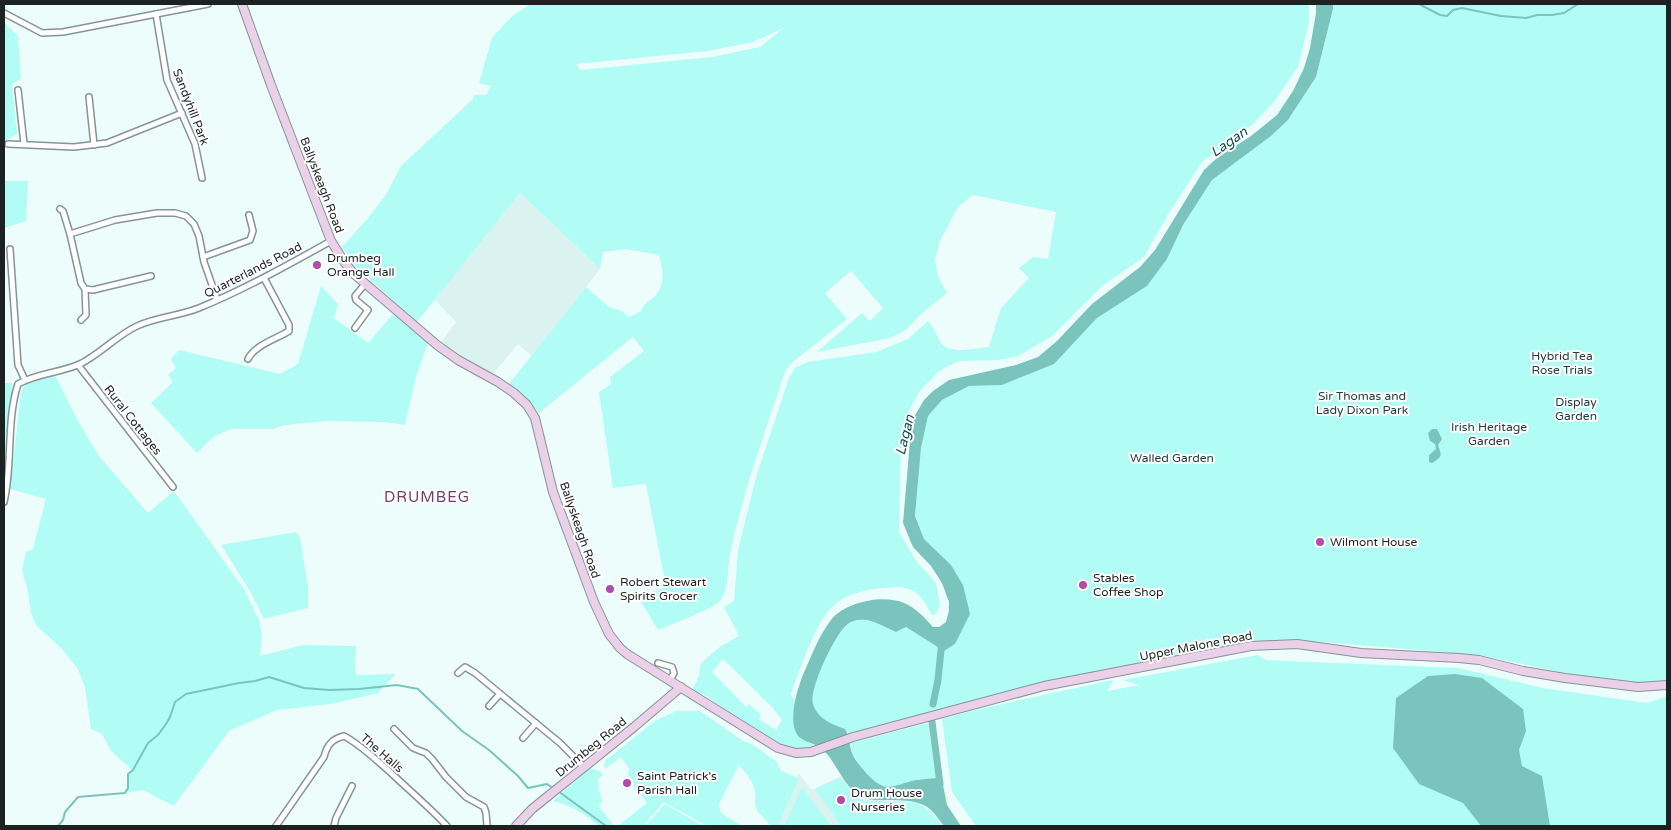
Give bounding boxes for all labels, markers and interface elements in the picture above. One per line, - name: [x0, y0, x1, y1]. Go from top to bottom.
- street label: Sandyhill Park: [170, 67, 212, 148]
- water label: Lagan: [1207, 123, 1251, 161]
- street label: Ballyskeagh Road: [297, 135, 347, 235]
- street label: Quarterlands Road: [202, 239, 304, 301]
- place label: Drumbeg Orange Hall: [327, 251, 395, 279]
- marker: Drumbeg Orange Hall: [311, 259, 323, 271]
- park label: Hybrid Tea Rose Trials: [1531, 349, 1593, 377]
- street label: Rural Cottages: [101, 382, 165, 458]
- park label: Sir Thomas and Lady Dixon Park: [1316, 389, 1409, 417]
- park label: Display Garden: [1555, 395, 1597, 423]
- water label: Lagan: [892, 413, 918, 457]
- park label: Irish Heritage Garden: [1451, 420, 1527, 448]
- park label: Walled Garden: [1130, 451, 1214, 465]
- street label: Ballyskeagh Road: [557, 480, 603, 580]
- district label: DRUMBEG: [384, 488, 470, 506]
- place label: Wilmont House: [1330, 535, 1417, 549]
- marker: Wilmont House: [1314, 536, 1326, 548]
- place label: Stables Coffee Shop: [1093, 571, 1164, 599]
- place label: Robert Stewart Spirits Grocer: [620, 575, 707, 603]
- marker: Stables Coffee Shop: [1077, 579, 1089, 591]
- marker: Robert Stewart Spirits Grocer: [604, 583, 616, 595]
- street label: Upper Malone Road: [1138, 628, 1254, 664]
- street label: Drumbeg Road: [553, 714, 629, 780]
- street label: The Halls: [358, 731, 406, 775]
- place label: Saint Patrick's Parish Hall: [637, 769, 717, 797]
- marker: Saint Patrick's Parish Hall: [621, 777, 633, 789]
- place label: Drum House Nurseries: [851, 786, 922, 814]
- marker: Drum House Nurseries: [835, 794, 847, 806]

